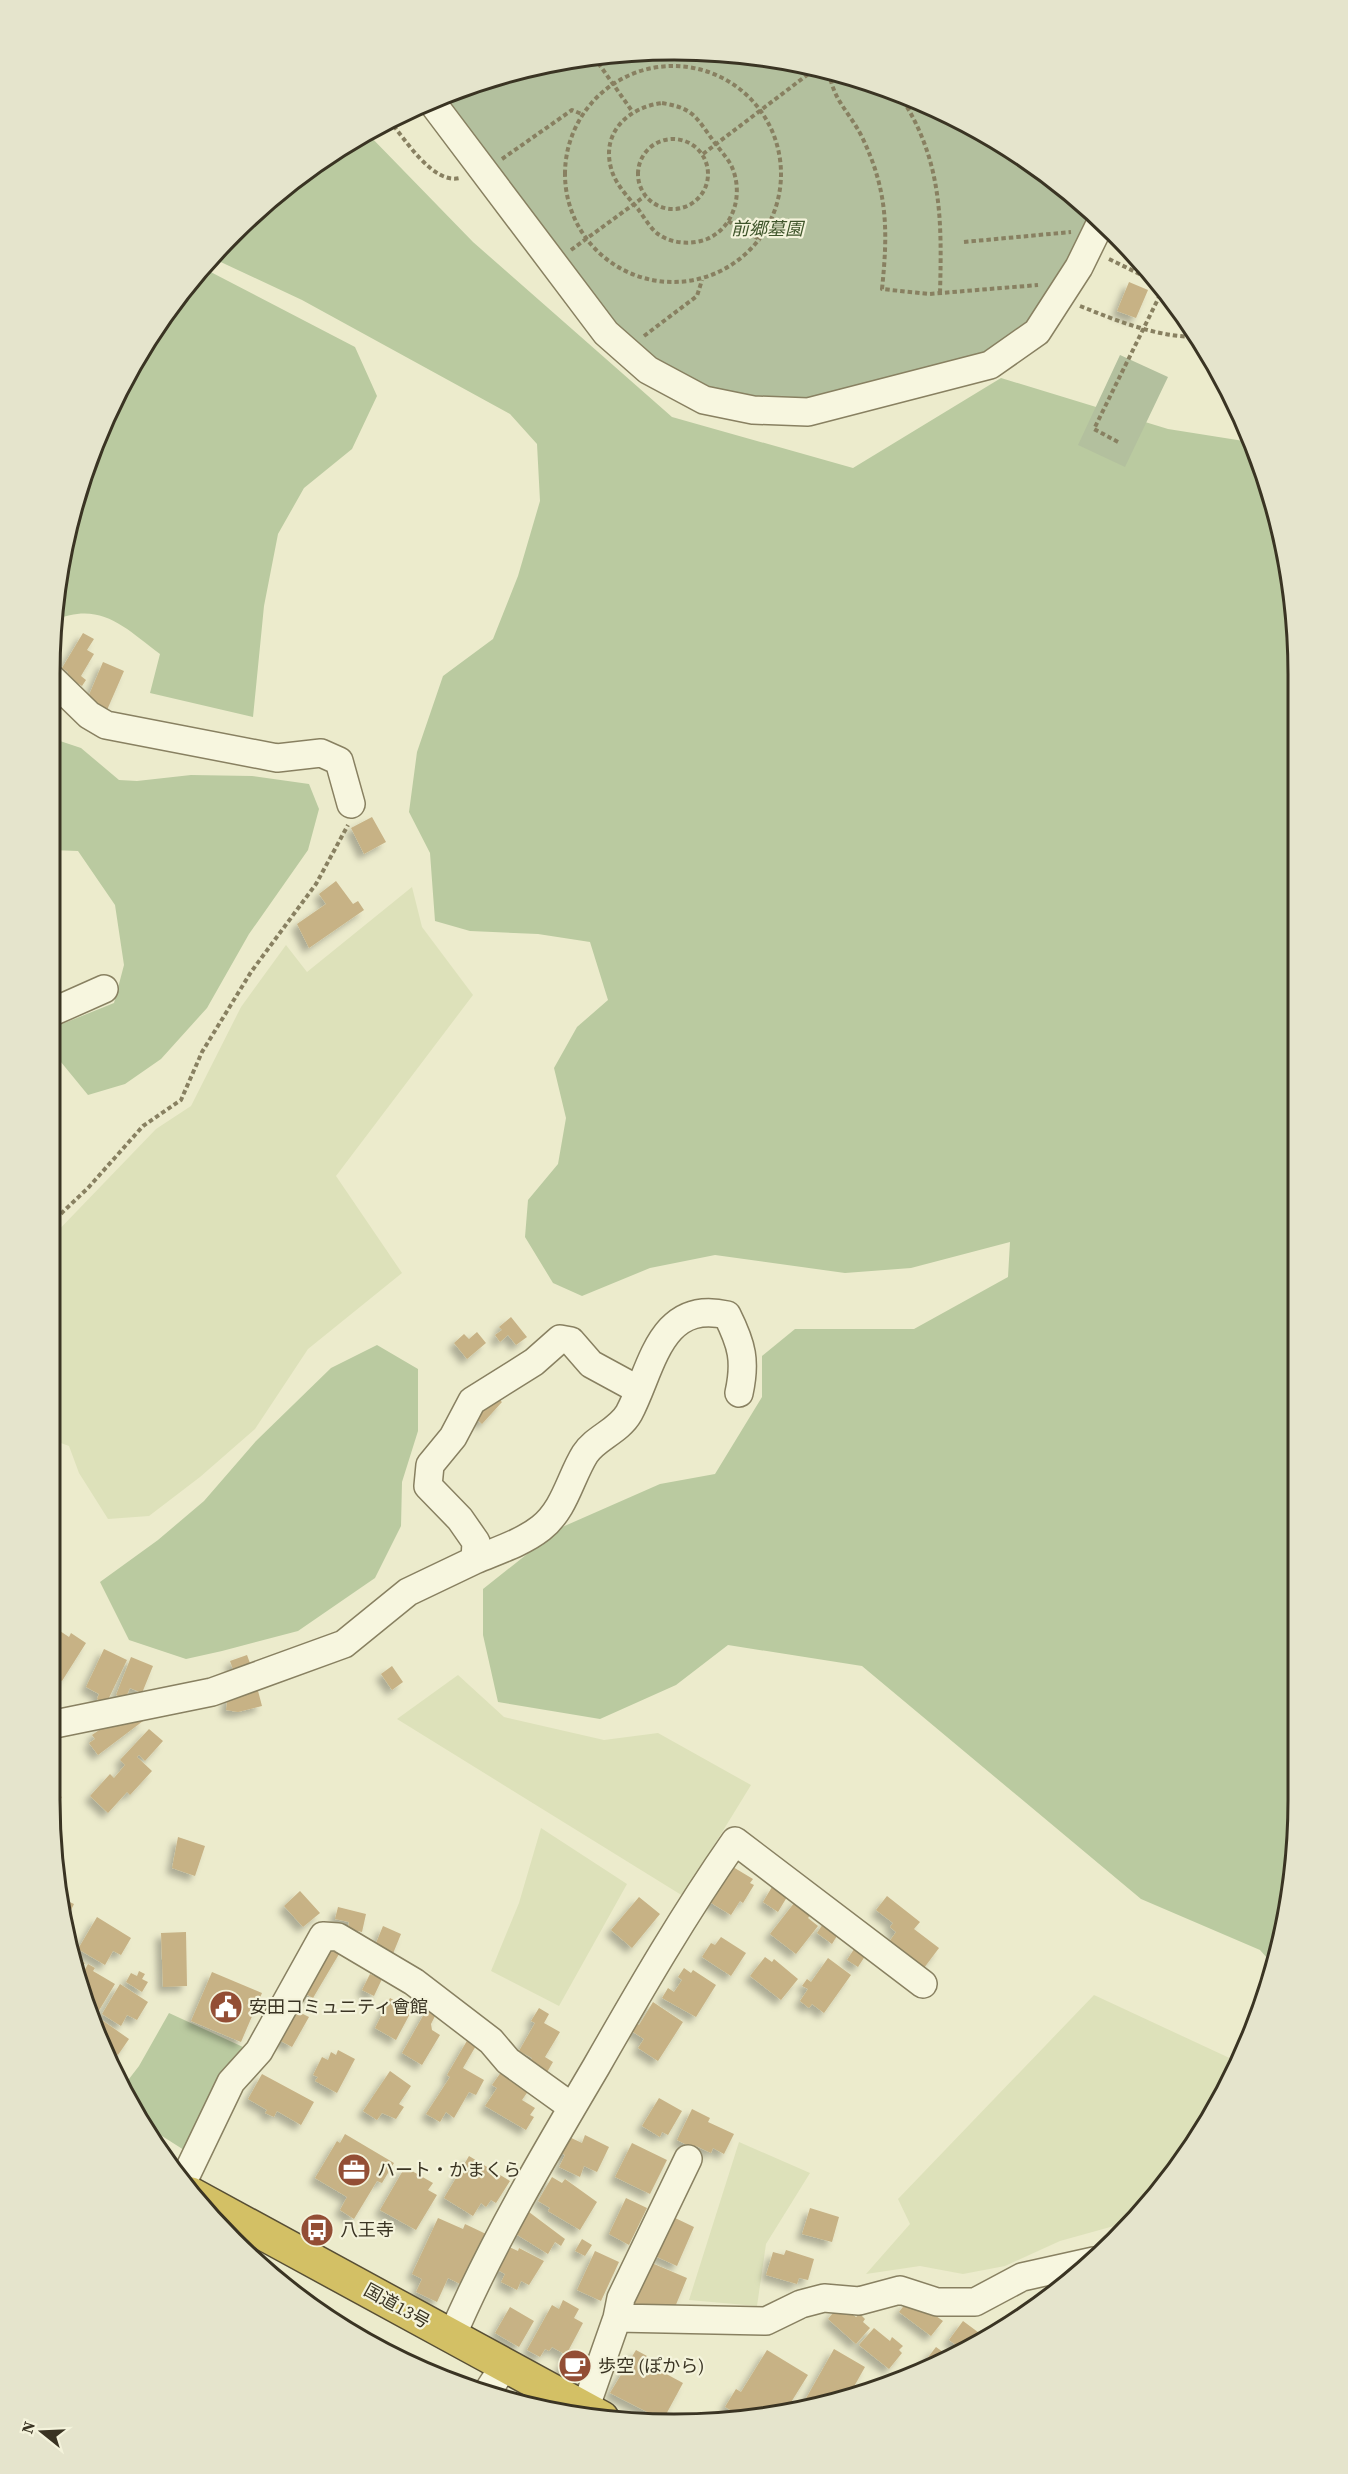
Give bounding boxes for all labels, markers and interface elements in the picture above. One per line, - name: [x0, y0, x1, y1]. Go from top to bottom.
- park label: 前郷墓園: [731, 216, 806, 241]
- public building icon: 安田コミュニティ會館: [208, 1989, 244, 2025]
- place label: 安田コミュニティ會館: [249, 1994, 428, 2019]
- office icon: ハート・かまくら: [336, 2152, 372, 2188]
- place label: ハート・かまくら: [377, 2157, 521, 2182]
- bus stop icon: 八王寺: [299, 2212, 335, 2248]
- place label: 八王寺: [340, 2217, 394, 2242]
- street label: 国道13号: [360, 2277, 435, 2334]
- cafe icon: 歩空 (ぽから): [557, 2348, 593, 2384]
- place label: 歩空 (ぽから): [598, 2353, 704, 2378]
- north arrow: [12, 2402, 72, 2462]
- text: N: [15, 2418, 40, 2436]

